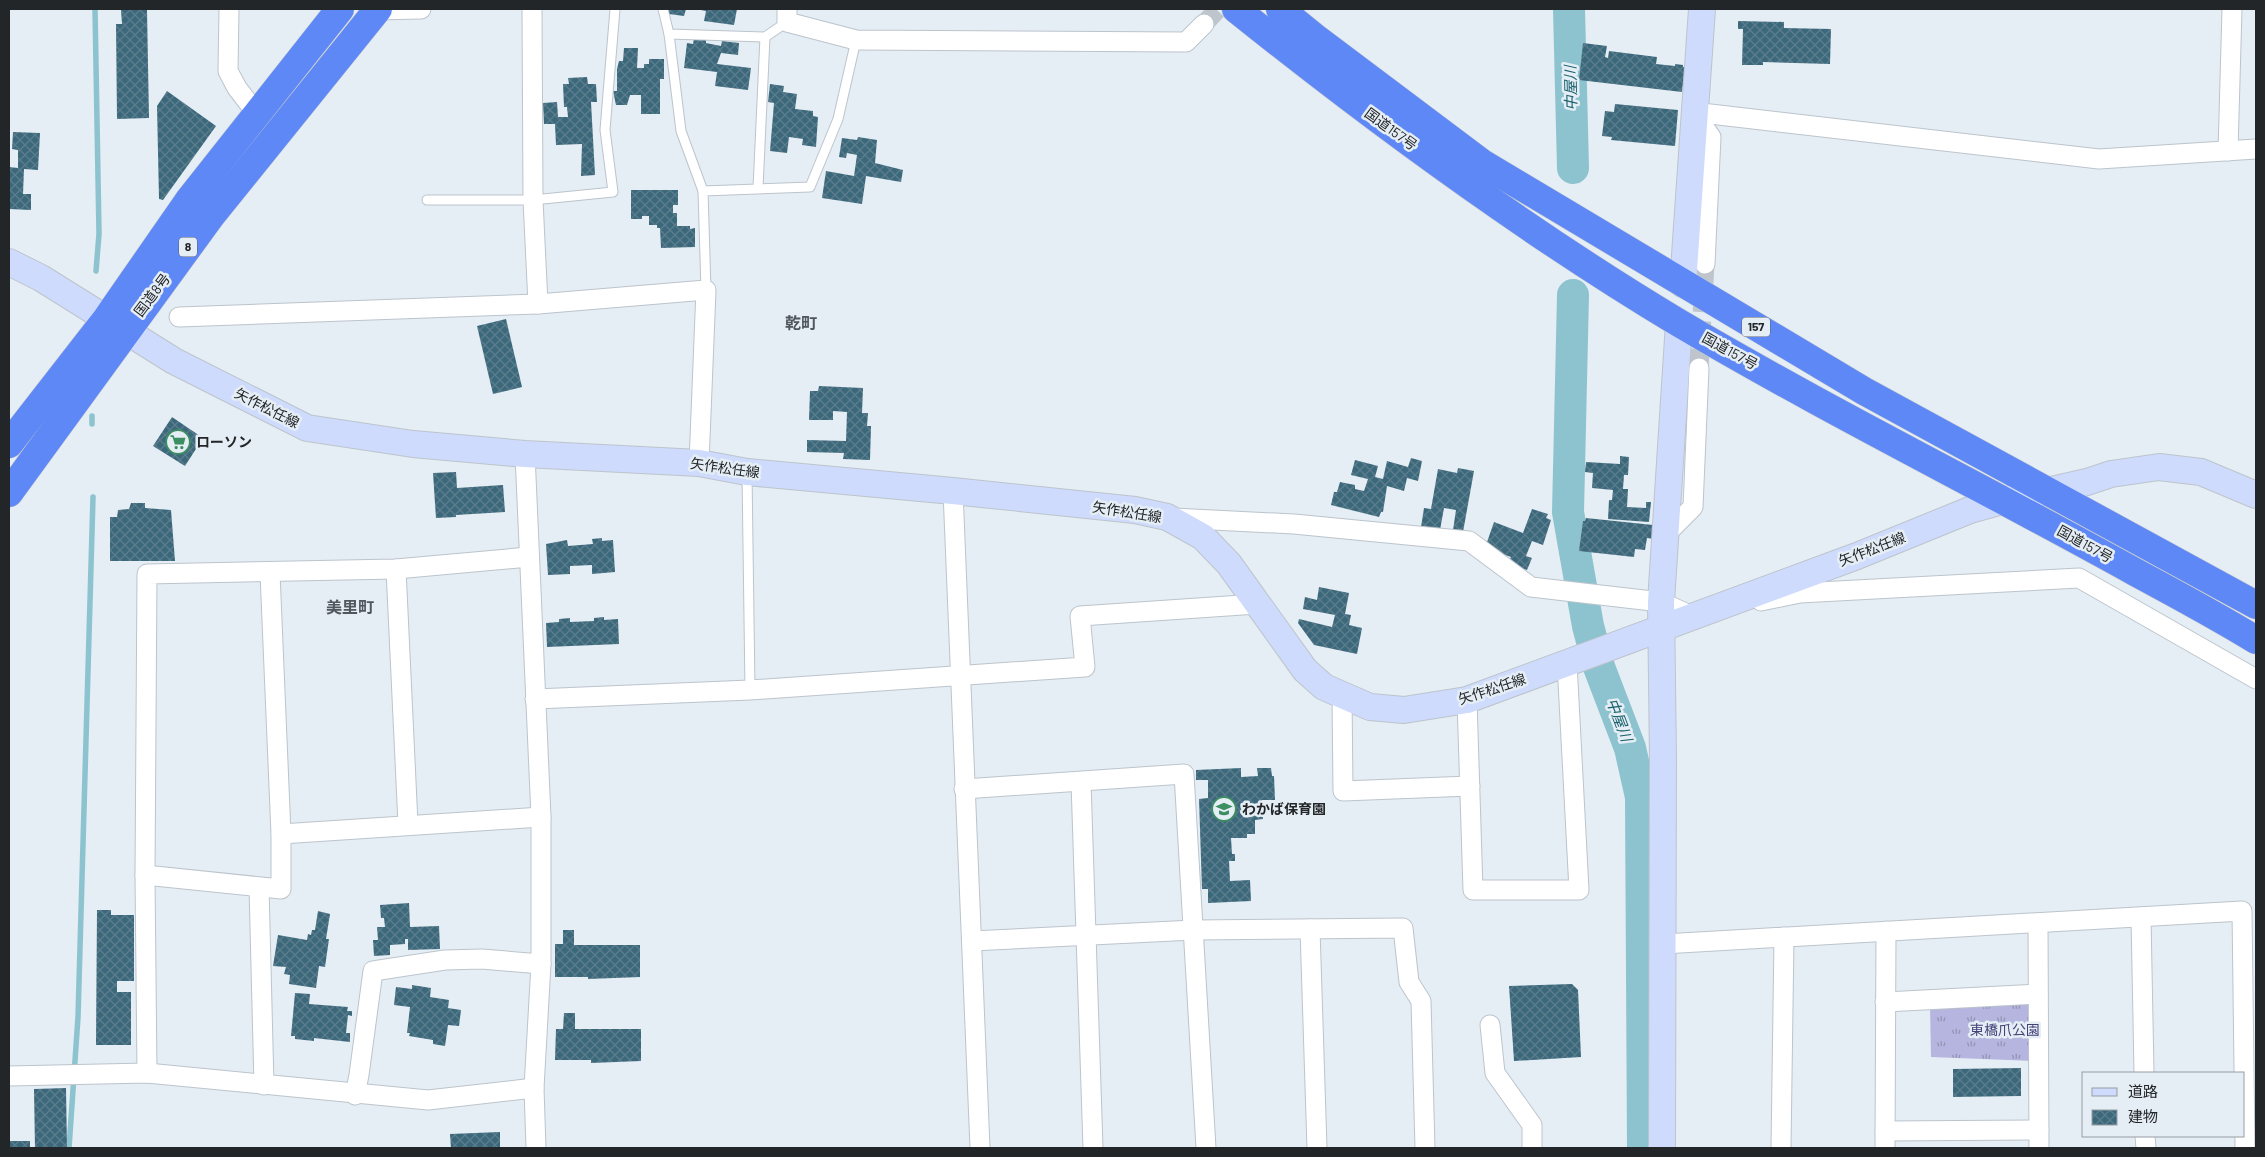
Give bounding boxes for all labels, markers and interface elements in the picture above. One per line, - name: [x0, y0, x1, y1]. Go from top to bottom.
- water label: 中屋川: [1561, 63, 1579, 111]
- street label: 国道157号: [1362, 104, 1421, 153]
- road number: 8: [179, 238, 197, 256]
- street label: 国道8号: [130, 270, 173, 319]
- district label: 乾町: [785, 313, 817, 332]
- road number: 157: [1742, 318, 1770, 337]
- street label: 国道157号: [1700, 328, 1761, 373]
- street label: 矢作松任線: [232, 384, 302, 431]
- supermarket icon: ローソン: [165, 429, 191, 455]
- place label: ローソン: [196, 433, 252, 450]
- street label: 矢作松任線: [689, 454, 761, 481]
- street label: 矢作松任線: [1091, 498, 1163, 525]
- street label: 国道157号: [2055, 521, 2116, 566]
- street label: 矢作松任線: [1836, 528, 1908, 569]
- district label: 美里町: [326, 597, 374, 616]
- street label: 矢作松任線: [1456, 670, 1528, 707]
- water label: 中屋川: [1603, 695, 1637, 746]
- school or university icon: わかば保育園: [1211, 796, 1237, 822]
- place label: わかば保育園: [1242, 800, 1326, 817]
- park label: 東橋爪公園: [1970, 1021, 2040, 1038]
- legend: [2082, 1072, 2245, 1137]
- text: 道路: [2128, 1082, 2158, 1100]
- text: 建物: [2128, 1107, 2158, 1125]

